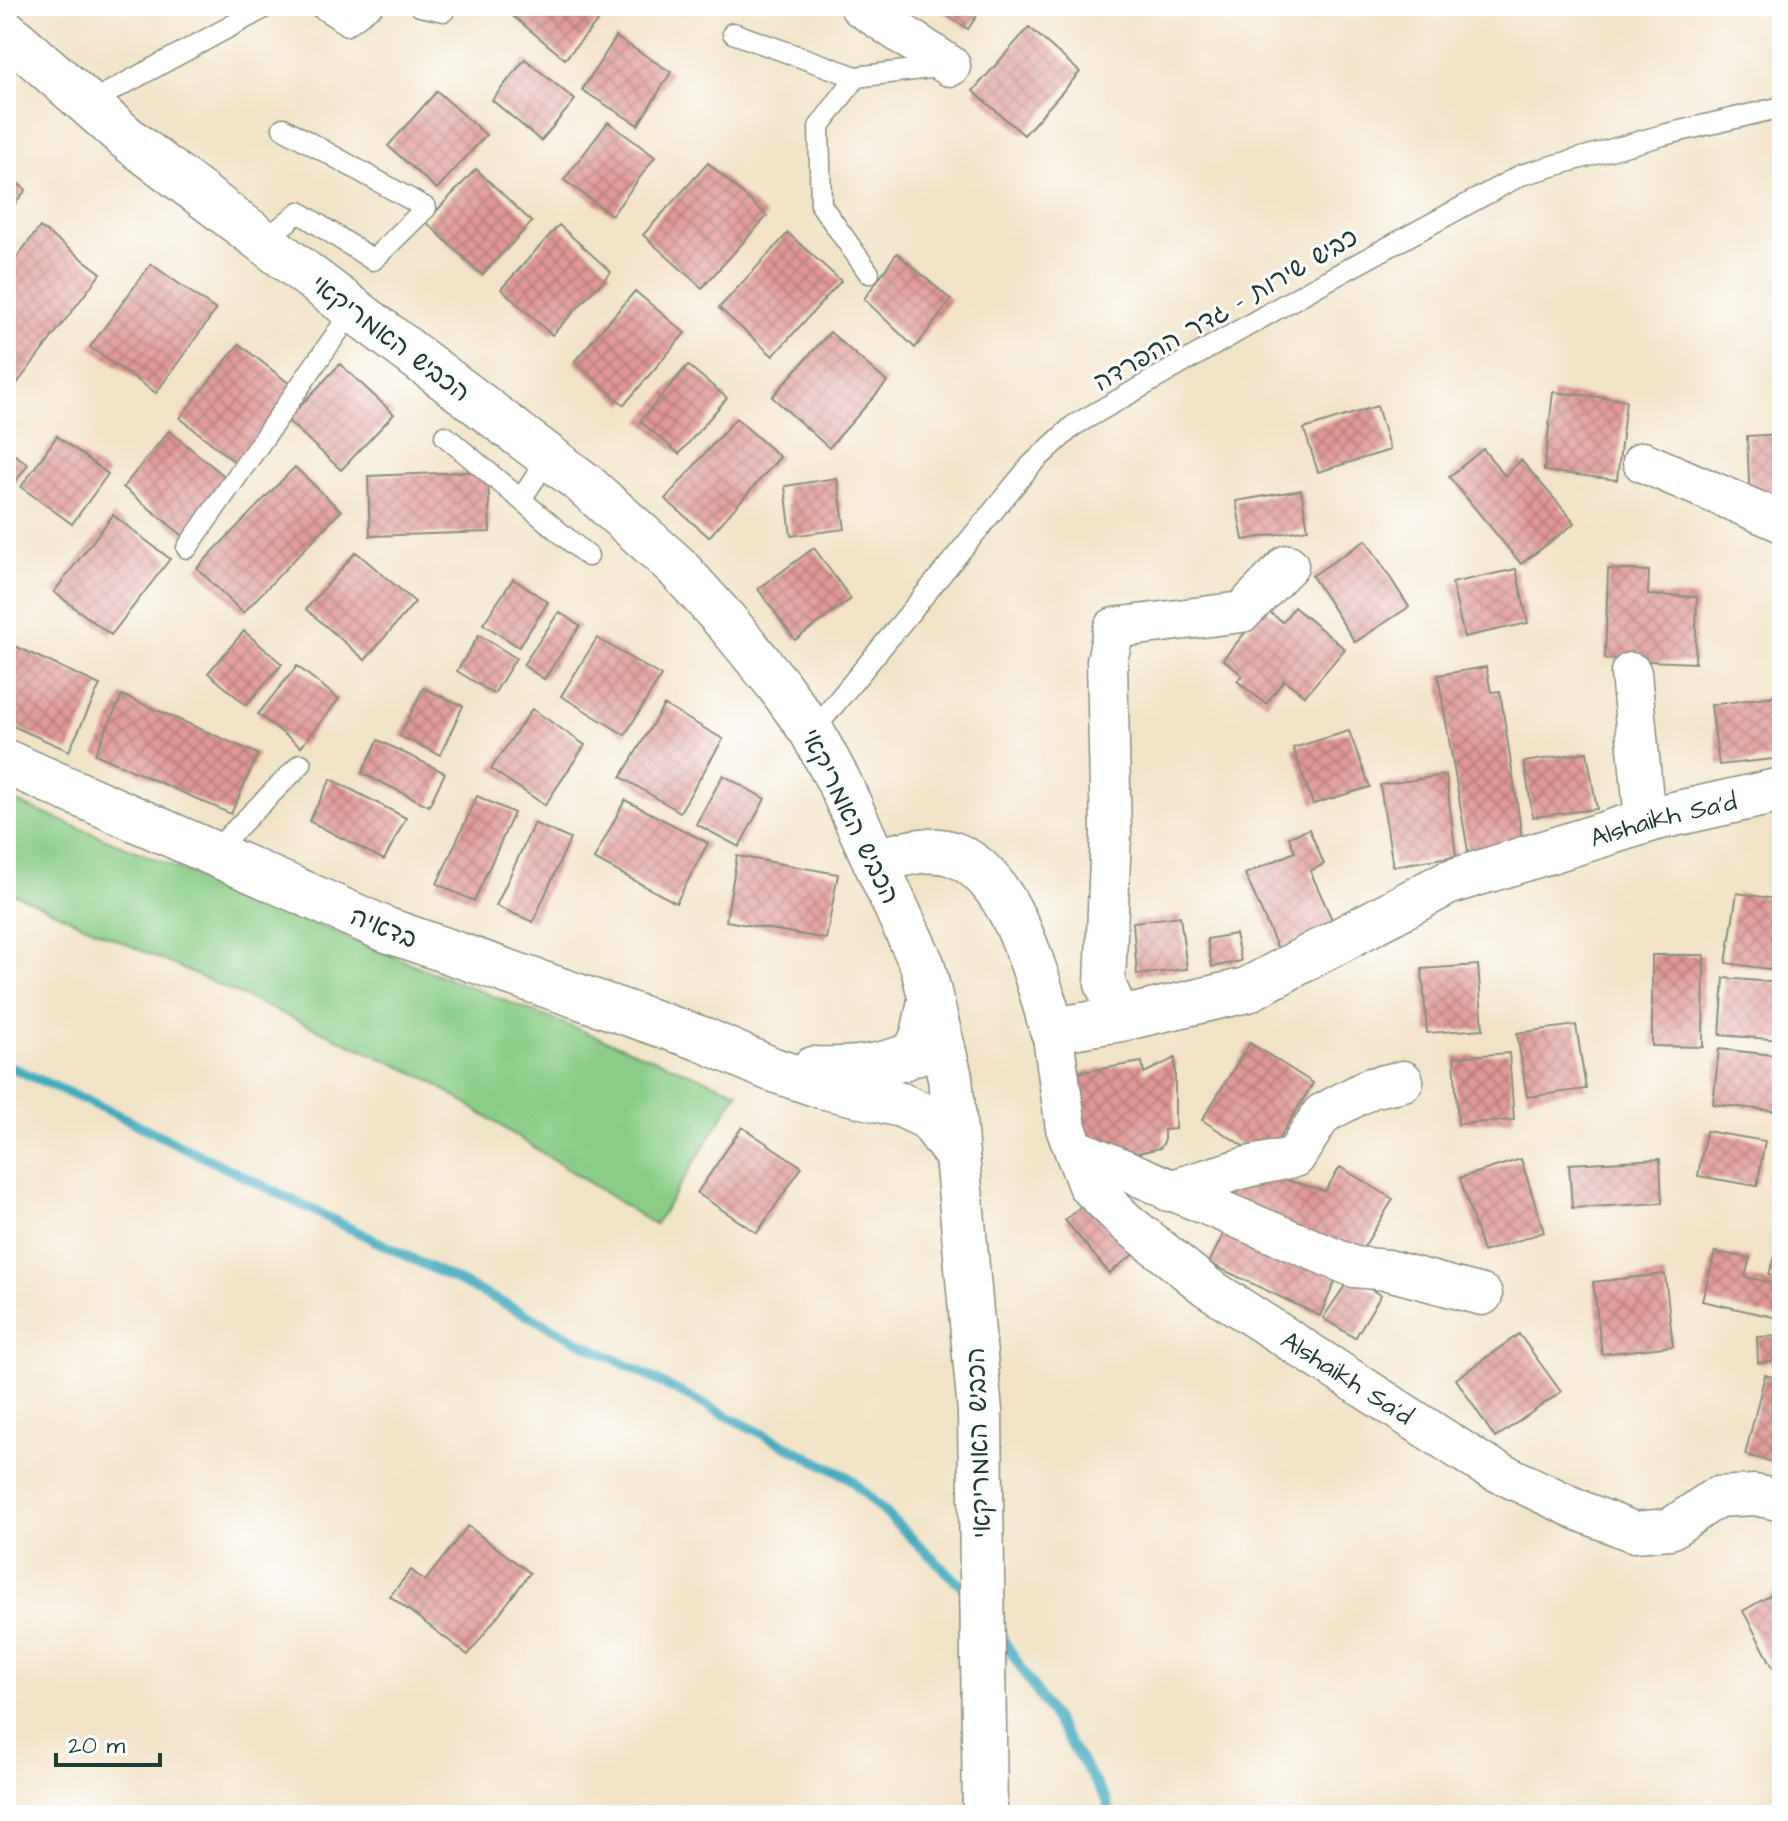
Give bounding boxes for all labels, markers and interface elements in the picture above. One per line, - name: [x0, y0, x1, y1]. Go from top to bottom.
- street label: כביש שירות - גדר ההפרדה: [1087, 219, 1364, 400]
- street label: הכביש האמריקאי: [303, 267, 478, 411]
- street label: הכביש האמריקאי: [792, 723, 908, 910]
- street label: Alshaikh Sa'd: [1586, 784, 1740, 856]
- street label: בדאיה: [345, 898, 423, 958]
- street label: Alshaikh Sa'd: [1274, 1322, 1420, 1434]
- street label: הכביש האמריקאי: [958, 1347, 1000, 1539]
- scale bar: [56, 1717, 160, 1767]
- text: 20 m: [68, 1729, 125, 1763]

